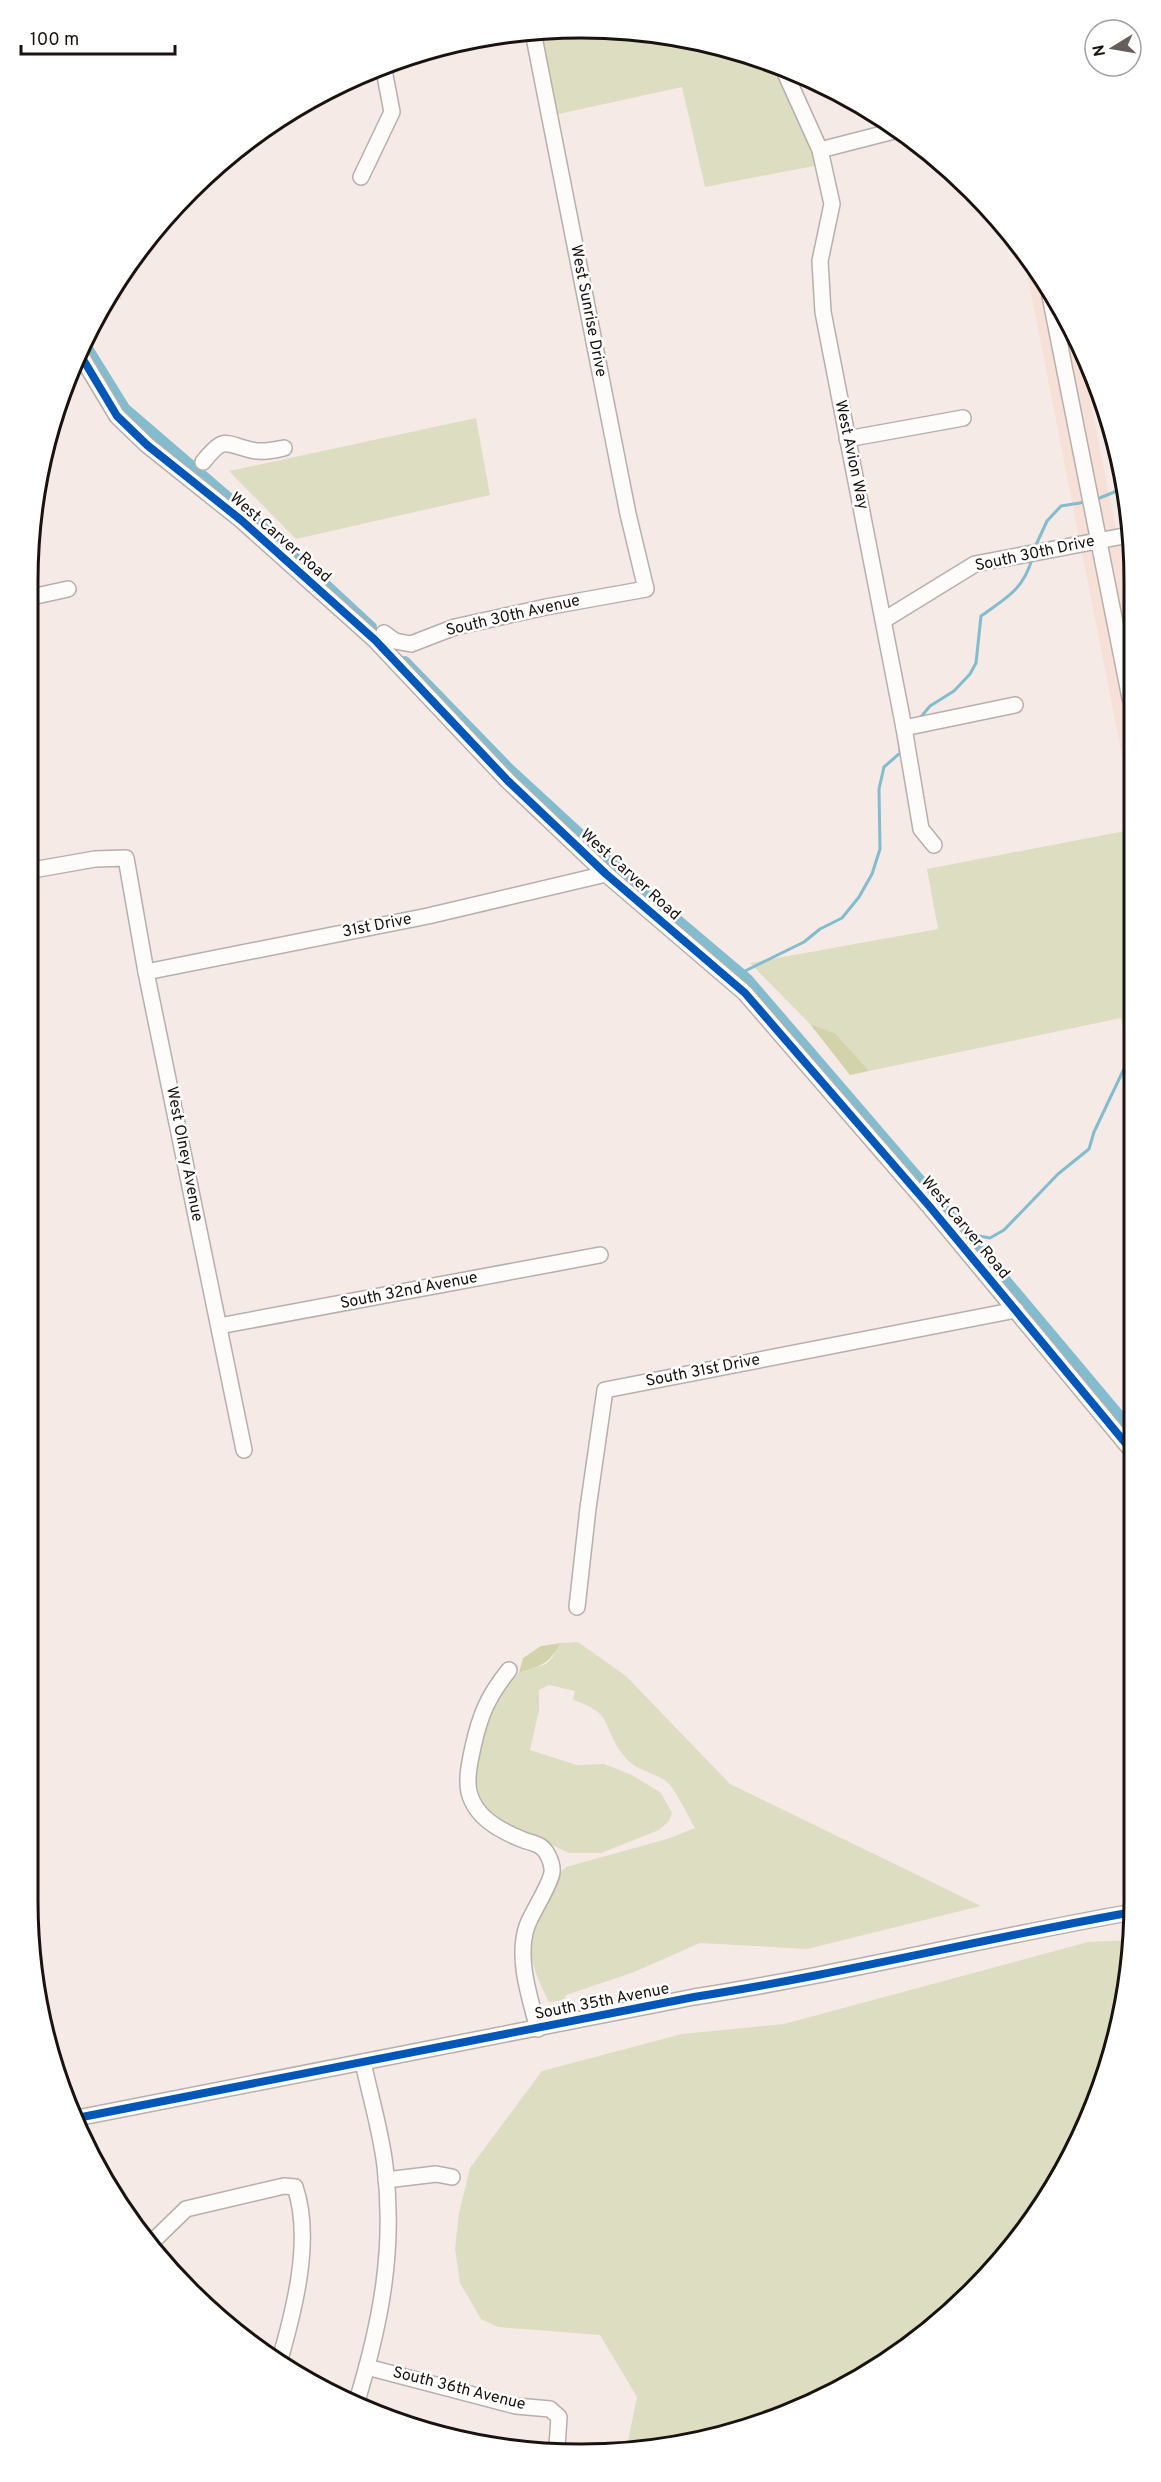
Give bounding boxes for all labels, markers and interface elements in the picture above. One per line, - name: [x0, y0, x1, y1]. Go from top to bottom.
- scale bar: [21, 18, 176, 56]
- north arrow: [1083, 18, 1143, 78]
- text: 100 m: [30, 29, 79, 52]
- text: N: [1089, 43, 1111, 58]
- street label: West Sunrise Drive: [565, 243, 611, 379]
- street label: West Avion Way: [830, 398, 872, 512]
- street label: West Carver Road: [225, 488, 335, 588]
- street label: South 30th Drive: [973, 532, 1097, 576]
- street label: South 30th Avenue: [444, 591, 582, 641]
- street label: West Carver Road: [576, 825, 684, 925]
- street label: 31st Drive: [341, 909, 413, 943]
- street label: West Olney Avenue: [161, 1085, 207, 1223]
- street label: West Carver Road: [916, 1173, 1014, 1283]
- street label: South 32nd Avenue: [339, 1268, 479, 1314]
- street label: South 31st Drive: [644, 1350, 762, 1392]
- street label: South 35th Avenue: [533, 1979, 671, 2025]
- street label: South 36th Avenue: [390, 2363, 528, 2415]

